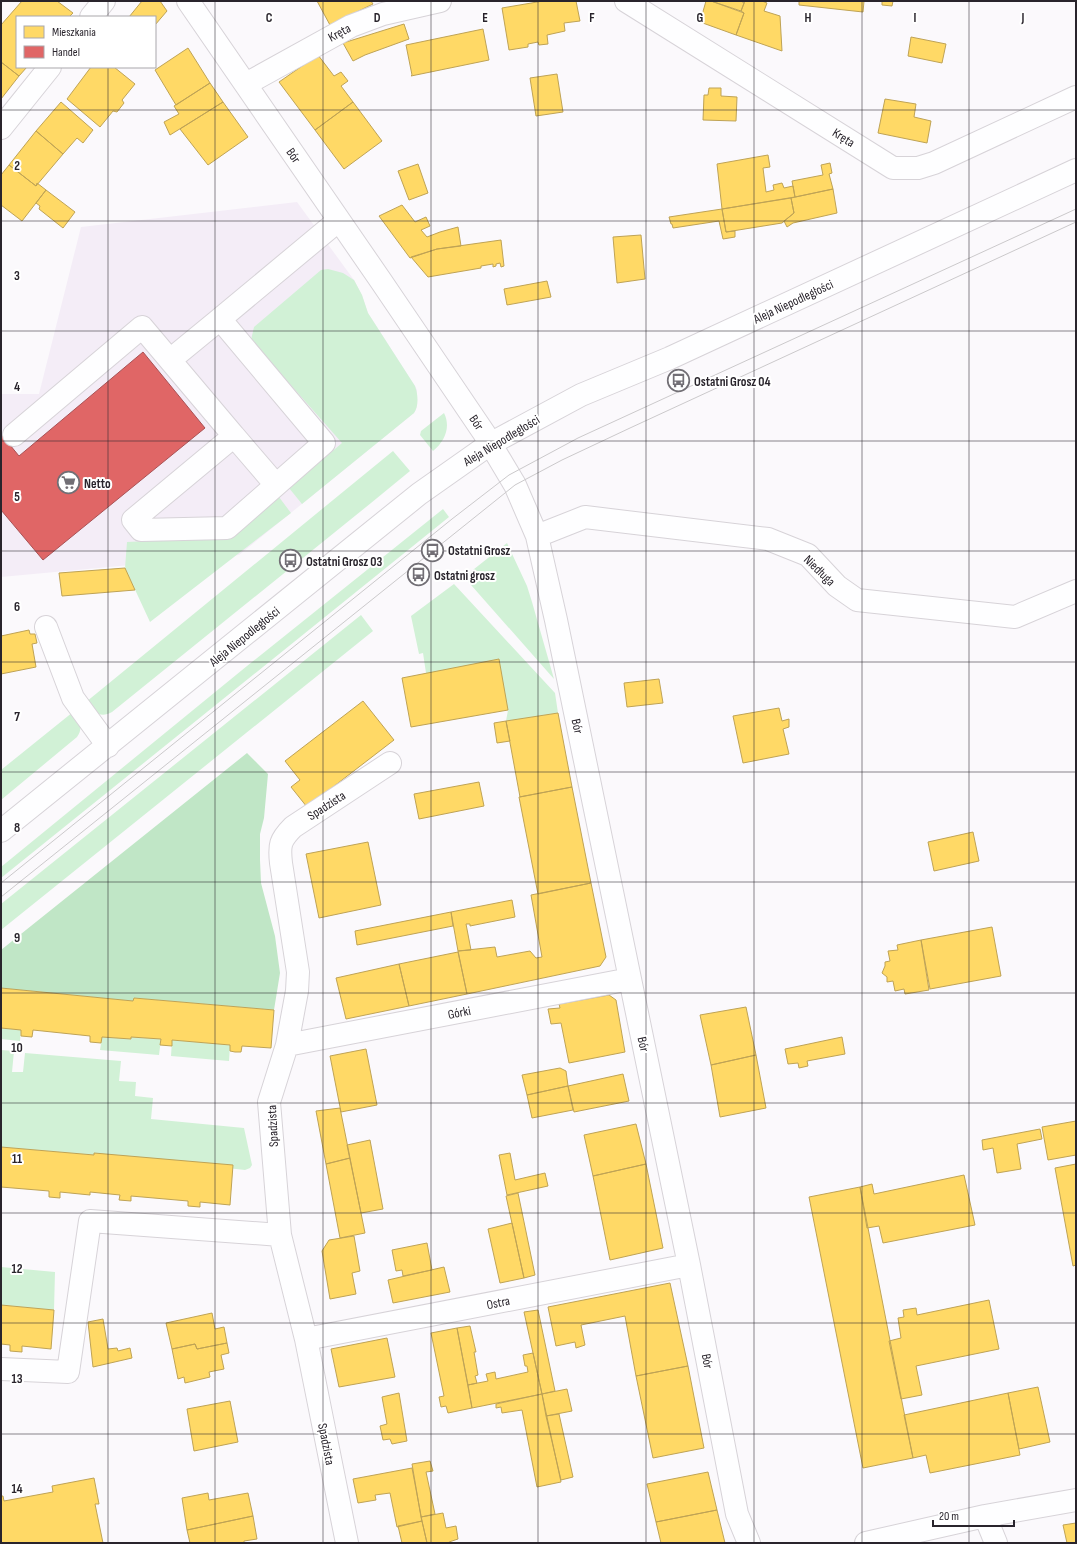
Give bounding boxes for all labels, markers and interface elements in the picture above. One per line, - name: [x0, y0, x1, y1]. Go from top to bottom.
- text: C: [266, 10, 273, 26]
- text: D: [374, 10, 381, 26]
- text: E: [482, 10, 488, 26]
- text: F: [589, 10, 595, 26]
- text: G: [697, 10, 704, 26]
- text: H: [805, 10, 812, 26]
- text: I: [914, 10, 917, 26]
- text: J: [1021, 10, 1025, 26]
- legend: [16, 16, 156, 68]
- street label: Kręta: [325, 20, 354, 45]
- text: Mieszkania: [52, 25, 96, 40]
- text: Handel: [52, 45, 80, 60]
- street label: Kręta: [829, 125, 858, 151]
- street label: Bór: [282, 145, 304, 166]
- text: 2: [14, 158, 20, 174]
- text: 3: [14, 268, 20, 284]
- street label: Aleja Niepodległości: [750, 276, 836, 328]
- bus stop icon: Ostatni Grosz 04: [666, 368, 692, 394]
- place label: Ostatni Grosz 04: [694, 374, 771, 390]
- text: 4: [14, 379, 20, 395]
- street label: Aleja Niepodległości: [460, 412, 543, 470]
- street label: Bór: [465, 412, 487, 433]
- supermarket icon: Netto: [56, 470, 82, 496]
- place label: Netto: [84, 476, 111, 492]
- text: 5: [14, 489, 20, 505]
- bus stop icon: Ostatni Grosz: [419, 537, 445, 563]
- place label: Ostatni Grosz: [448, 543, 510, 559]
- bus stop icon: Ostatni Grosz 03: [278, 548, 304, 574]
- street label: Niedługa: [800, 552, 838, 590]
- place label: Ostatni Grosz 03: [306, 554, 383, 570]
- bus stop icon: Ostatni grosz: [405, 562, 431, 588]
- place label: Ostatni grosz: [434, 568, 495, 584]
- text: 6: [14, 599, 20, 615]
- street label: Aleja Niepodległości: [205, 603, 283, 671]
- text: 7: [14, 709, 20, 725]
- street label: Bór: [568, 717, 586, 735]
- street label: Spadzista: [305, 788, 349, 824]
- text: 8: [14, 820, 20, 836]
- text: 9: [14, 930, 20, 946]
- street label: Górki: [446, 1003, 472, 1023]
- street label: Bór: [634, 1035, 652, 1053]
- text: 10: [11, 1040, 23, 1056]
- street label: Spadzista: [264, 1105, 282, 1147]
- text: 11: [12, 1151, 22, 1167]
- text: 12: [12, 1261, 23, 1277]
- street label: Ostra: [485, 1293, 511, 1313]
- street label: Bór: [698, 1352, 716, 1370]
- text: 13: [12, 1371, 23, 1387]
- street label: Spadzista: [314, 1422, 338, 1466]
- text: 14: [11, 1481, 23, 1497]
- scale bar: [933, 1502, 1014, 1528]
- text: 20 m: [939, 1509, 959, 1524]

